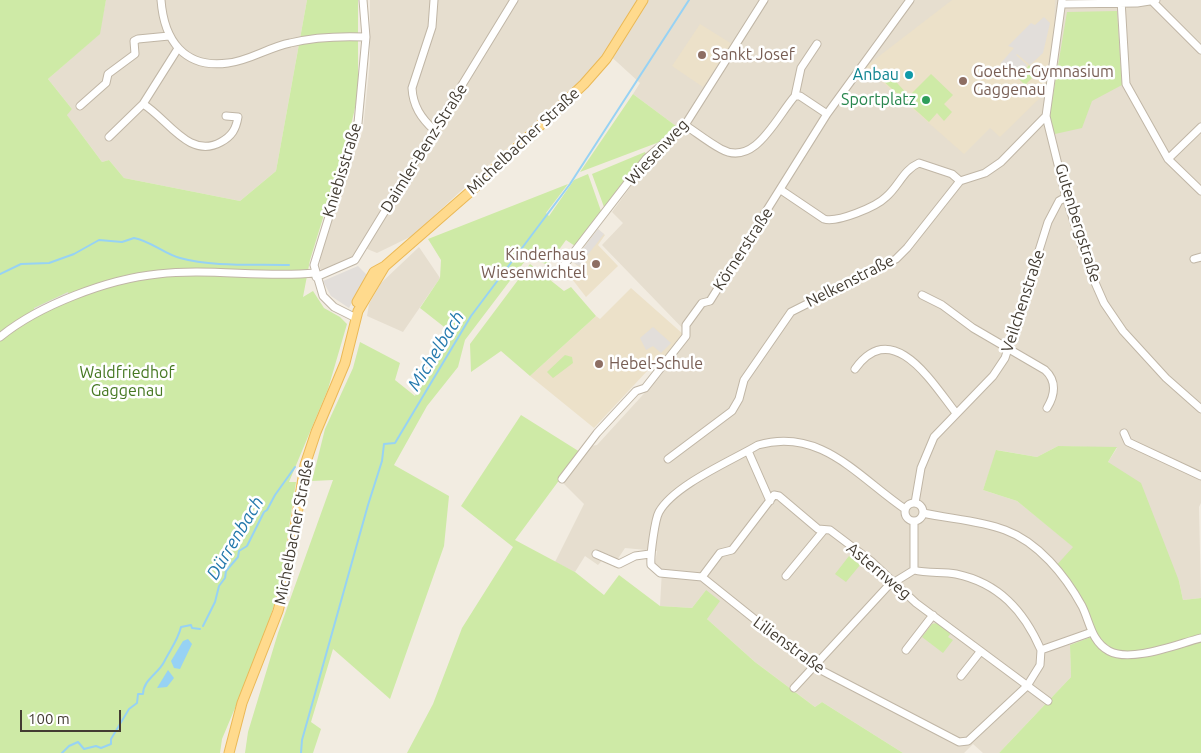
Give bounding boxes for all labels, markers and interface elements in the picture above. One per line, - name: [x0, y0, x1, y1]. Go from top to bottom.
- place label: Sankt Josef: [712, 45, 795, 65]
- marker: Sankt Josef: [696, 49, 708, 61]
- place label: Goethe-Gymnasium Gaggenau: [973, 62, 1114, 100]
- place label: Anbau: [853, 65, 899, 85]
- marker: Anbau: [903, 69, 915, 81]
- marker: Goethe-Gymnasium Gaggenau: [957, 75, 969, 87]
- street label: Daimler-Benz-Straße: [377, 80, 471, 216]
- street label: Michelbacher Straße: [463, 84, 583, 198]
- place label: Sportplatz: [841, 90, 916, 110]
- marker: Sportplatz: [920, 94, 932, 106]
- street label: Wiesenweg: [622, 115, 692, 189]
- street label: Kniebisstraße: [319, 120, 365, 220]
- street label: Gutenbergstraße: [1051, 161, 1105, 285]
- street label: Körnerstraße: [709, 204, 777, 294]
- place label: Kinderhaus Wiesenwichtel: [481, 245, 586, 283]
- street label: Veilchenstraße: [997, 247, 1049, 355]
- street label: Nelkenstraße: [803, 251, 897, 311]
- marker: Kinderhaus Wiesenwichtel: [590, 258, 602, 270]
- water label: Michelbach: [403, 307, 469, 395]
- place label: Hebel-Schule: [609, 354, 703, 374]
- marker: Hebel-Schule: [593, 358, 605, 370]
- park label: Waldfriedhof Gaggenau: [79, 363, 175, 401]
- street label: Michelbacher Straße: [271, 458, 317, 606]
- water label: Dürrenbach: [202, 493, 268, 583]
- street label: Asternweg: [843, 538, 915, 604]
- street label: Lilienstraße: [749, 613, 829, 677]
- scale bar: [22, 700, 124, 732]
- text: 100 m: [28, 710, 70, 727]

